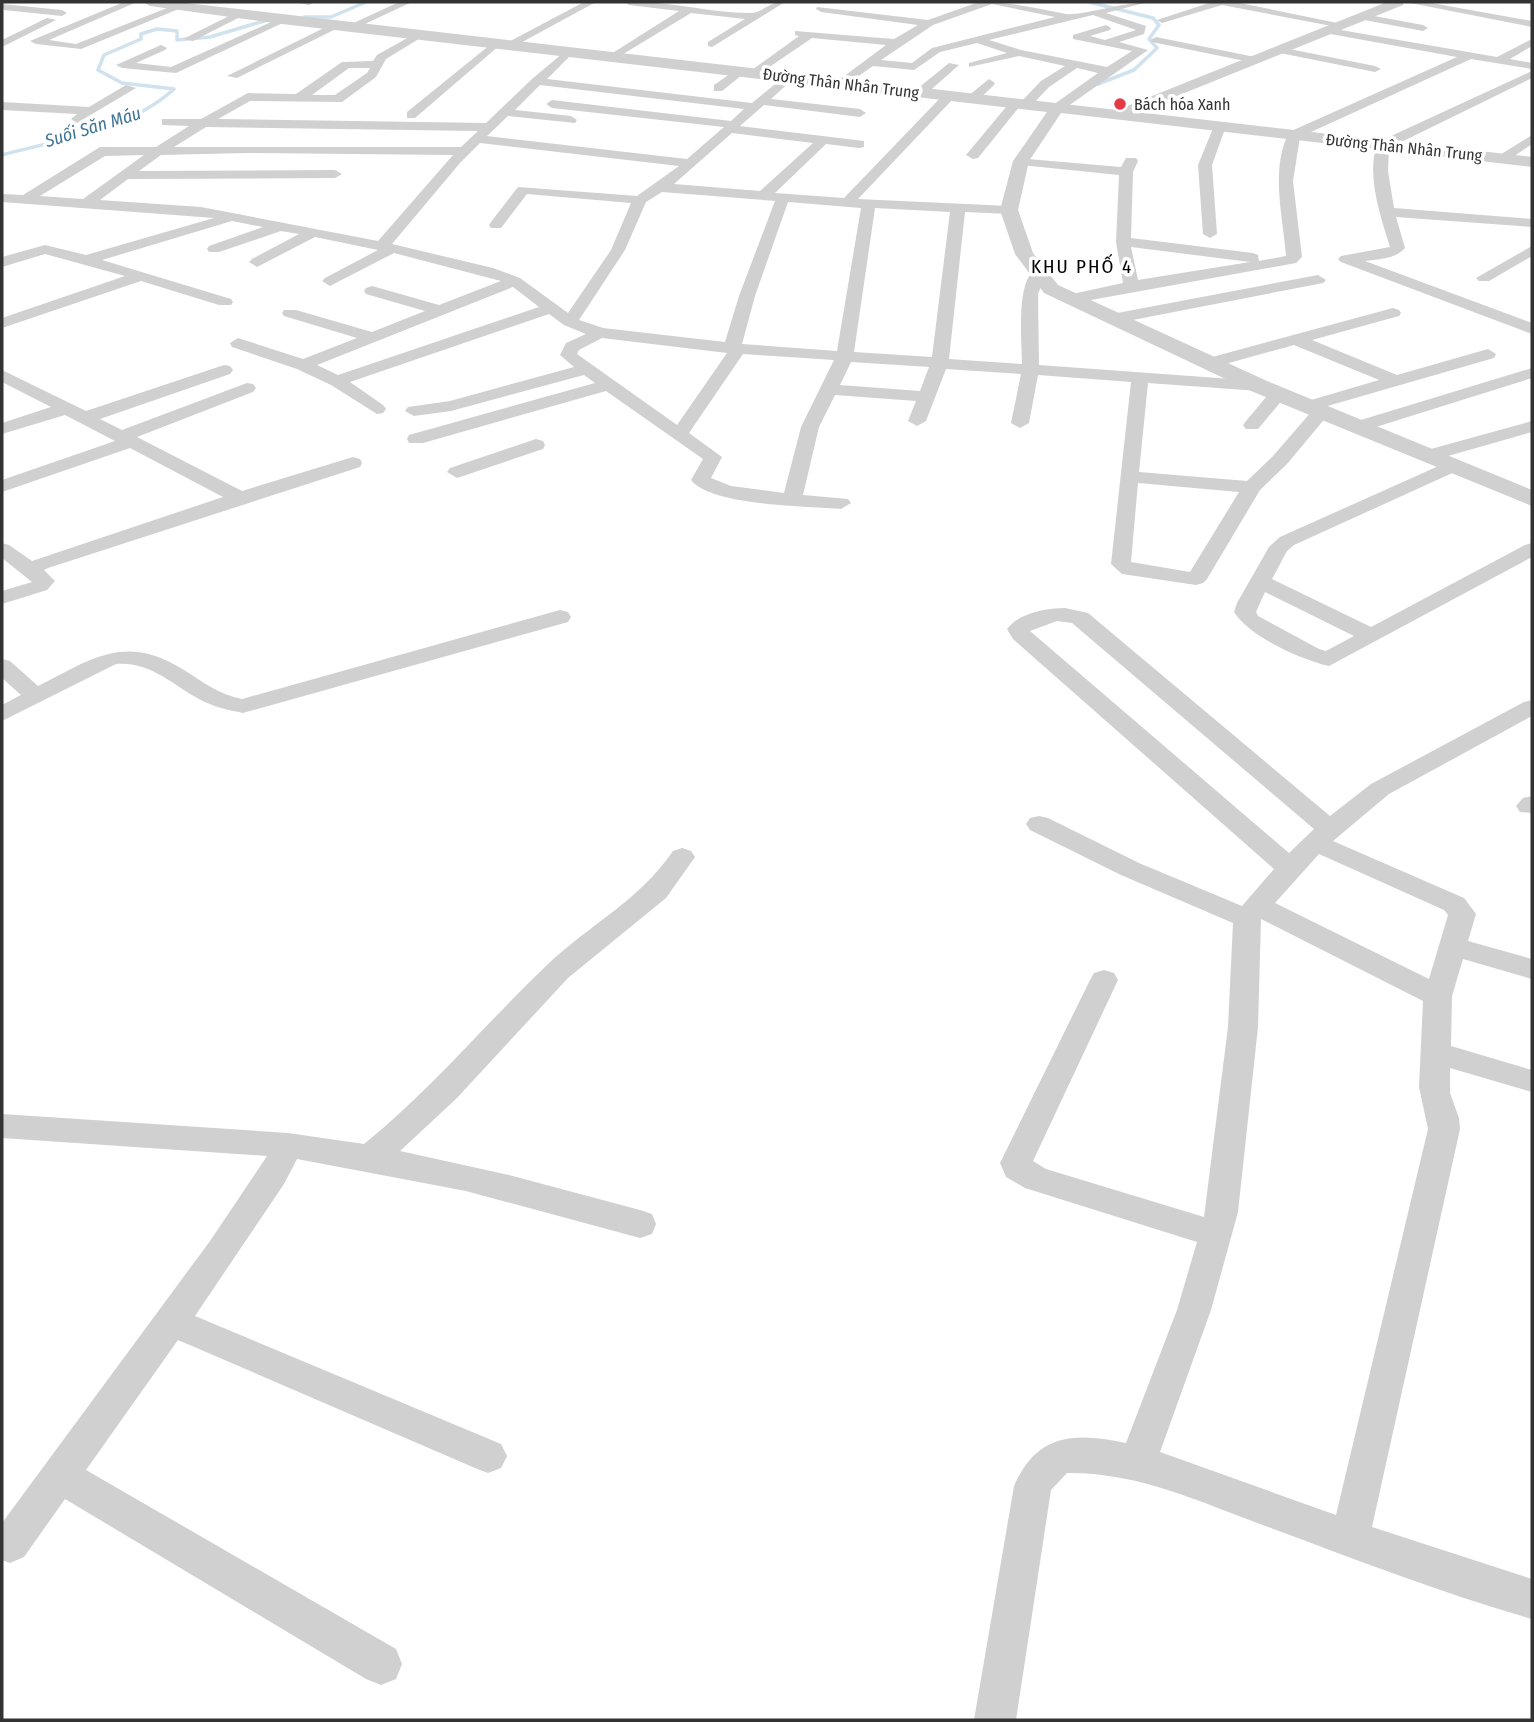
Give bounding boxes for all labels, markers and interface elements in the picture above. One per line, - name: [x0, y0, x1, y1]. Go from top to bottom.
- street label: Đường Thân Nhân Trung: [762, 64, 921, 103]
- place label: Bách hóa Xanh: [1134, 95, 1230, 114]
- marker: Bách hóa Xanh: [1112, 96, 1128, 112]
- water label: Suối Săn Máu: [41, 102, 144, 152]
- street label: Đường Thân Nhân Trung: [1325, 130, 1484, 165]
- district label: KHU PHỐ 4: [1031, 253, 1133, 278]

